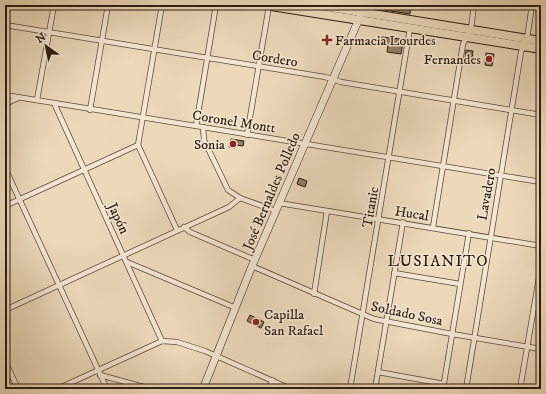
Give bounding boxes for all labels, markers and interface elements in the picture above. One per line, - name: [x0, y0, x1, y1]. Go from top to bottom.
- north arrow: [26, 26, 66, 66]
- text: N: [33, 30, 49, 47]
- place label: Farmacia Lourdes: [335, 32, 436, 50]
- marker: Farmacia Lourdes: [322, 35, 332, 45]
- street label: Cordero: [251, 46, 299, 72]
- place label: Fernandes: [424, 51, 481, 69]
- marker: Fernandes: [484, 54, 494, 64]
- street label: Coronel Montt: [191, 107, 277, 138]
- street label: José Bernaldes Polledo: [238, 130, 305, 255]
- place label: Sonia: [194, 136, 225, 154]
- marker: Sonia: [228, 139, 238, 149]
- street label: Lavadero: [474, 166, 500, 222]
- street label: Titanic: [359, 185, 383, 229]
- street label: Japón: [102, 198, 133, 238]
- street label: Hucal: [393, 202, 431, 226]
- district label: LUSIANITO: [387, 251, 489, 271]
- street label: Soldado Sosa: [369, 298, 444, 330]
- place label: Capilla San Rafael: [264, 306, 324, 340]
- marker: Capilla San Rafael: [251, 317, 261, 327]

